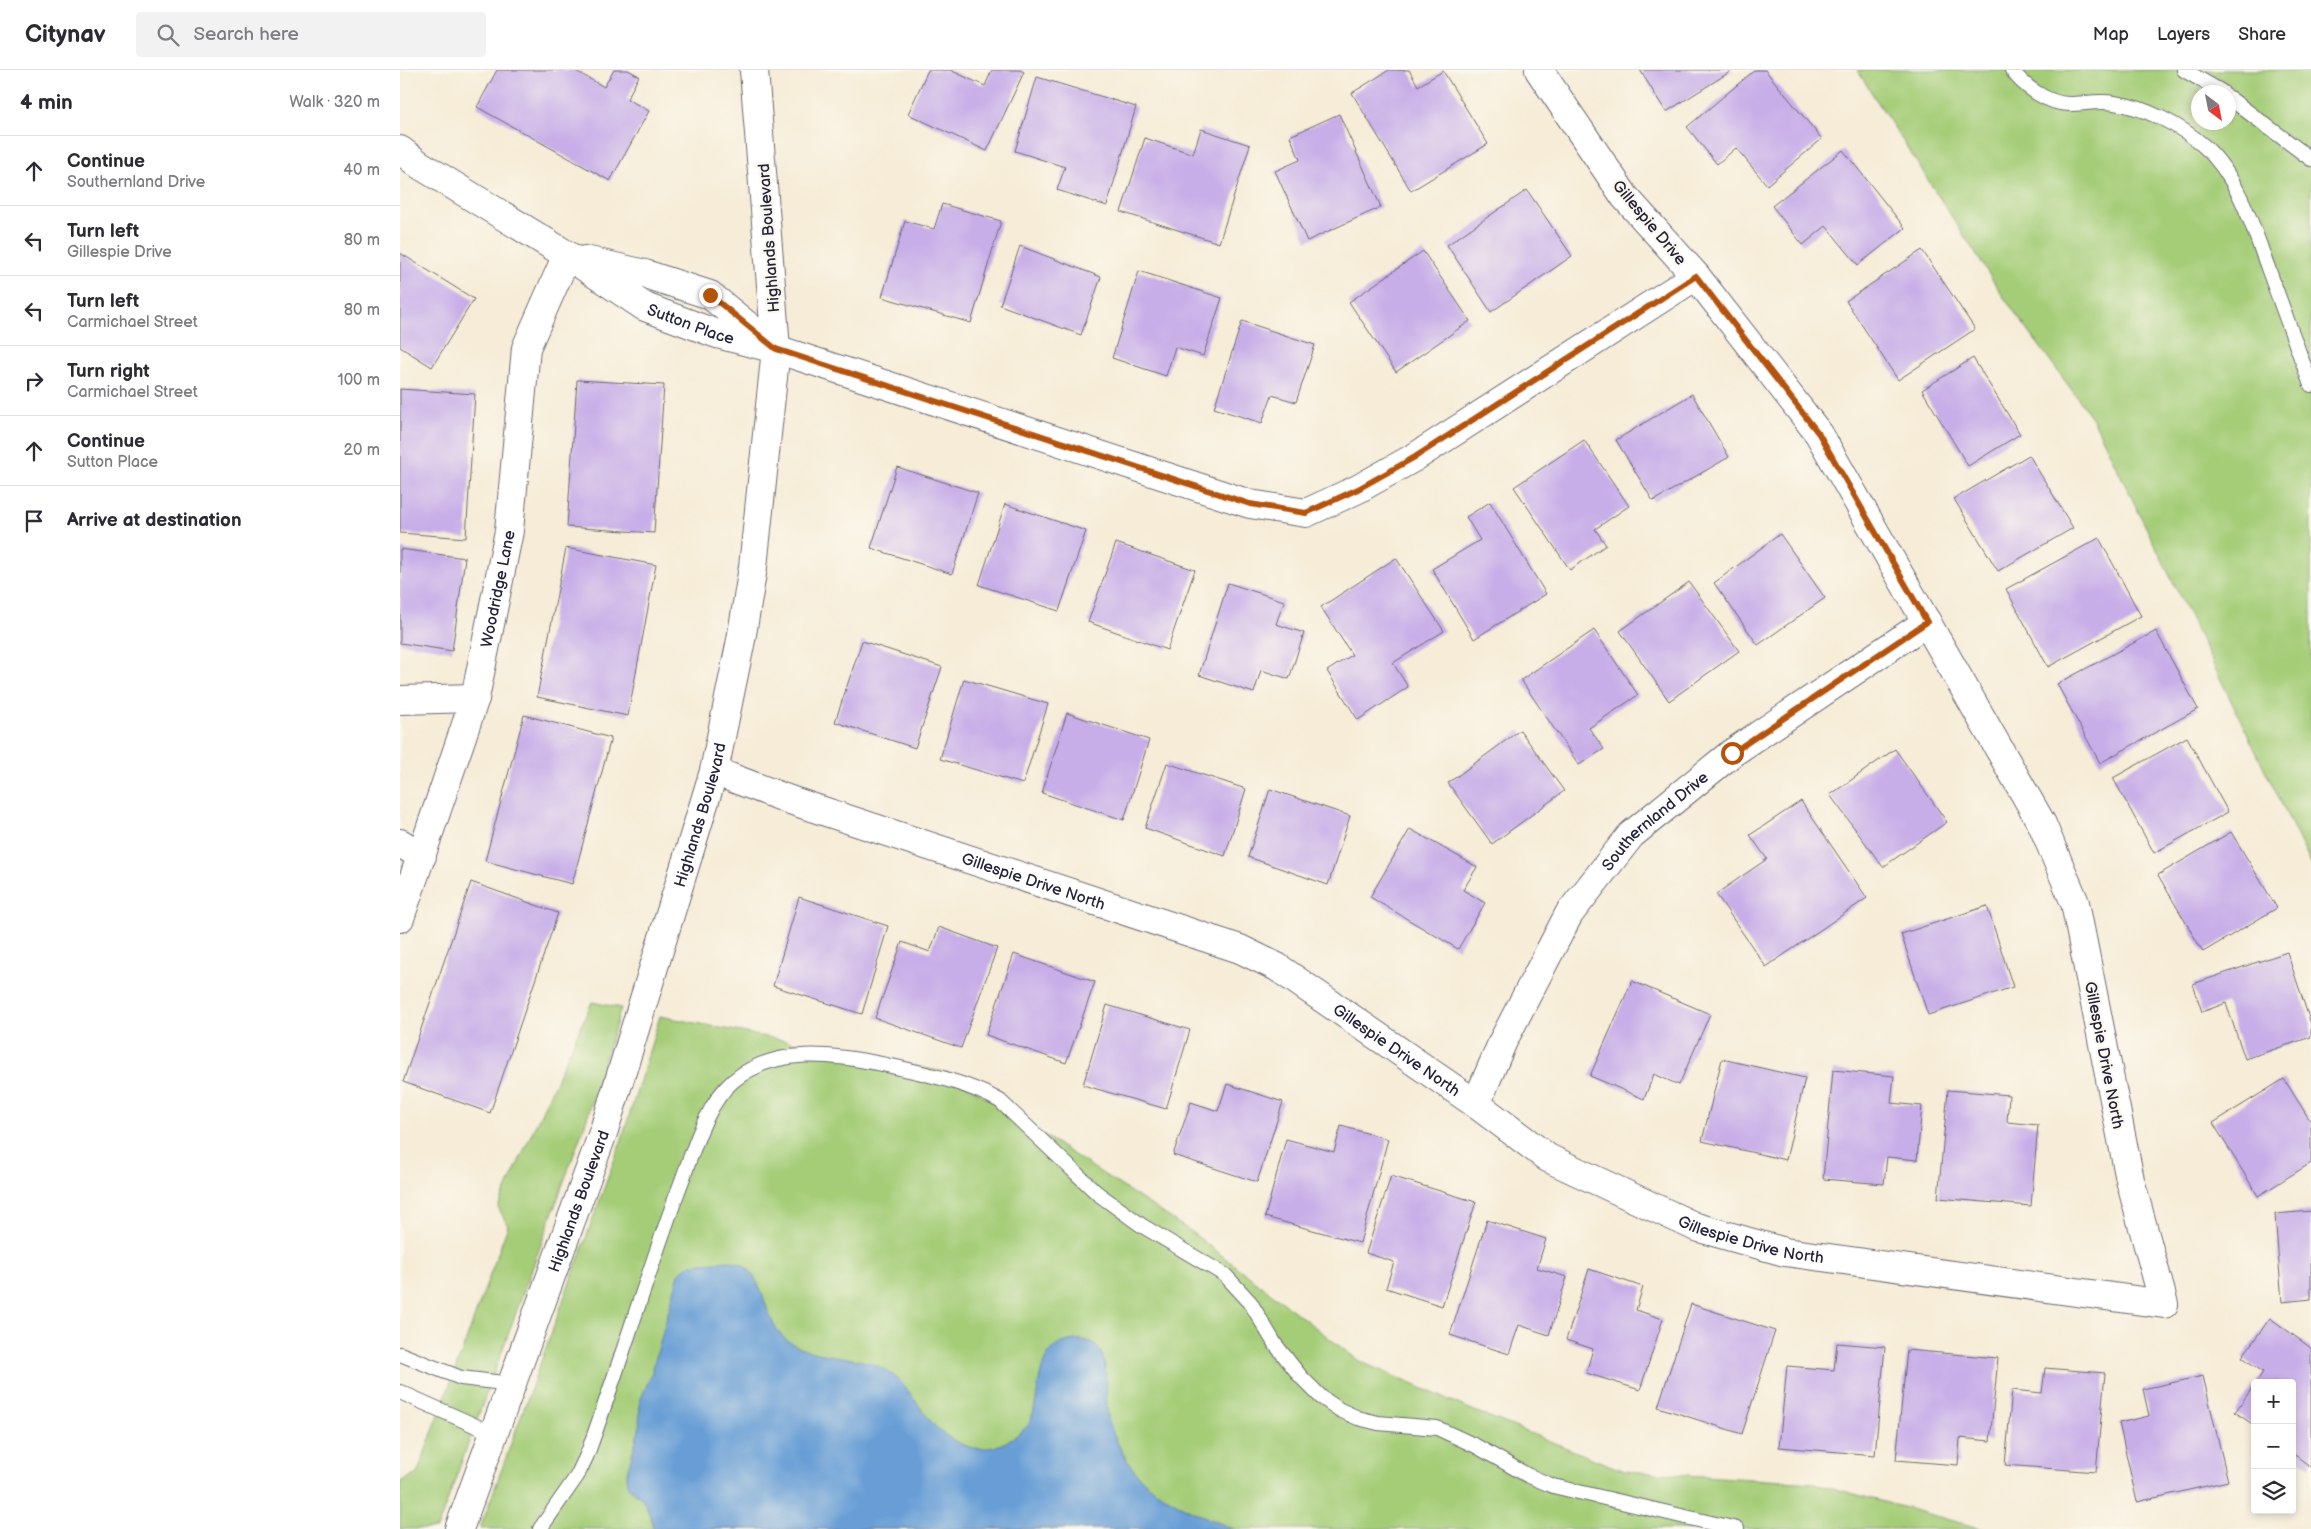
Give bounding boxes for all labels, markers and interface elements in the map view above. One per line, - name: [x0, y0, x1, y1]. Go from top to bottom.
- search box: [136, 12, 486, 57]
- text: Citynav: [25, 20, 106, 49]
- icon: search: [154, 21, 182, 49]
- text: Search here: [194, 23, 299, 46]
- text: Map: [2093, 24, 2129, 45]
- text: Layers: [2157, 24, 2210, 45]
- text: Share: [2238, 24, 2286, 45]
- north arrow: [2191, 85, 2236, 130]
- text: 4 min: [20, 90, 73, 115]
- text: Walk · 320 m: [289, 93, 380, 112]
- text: Continue: [67, 150, 145, 173]
- icon: ahead: [20, 157, 48, 185]
- text: 40 m: [343, 161, 380, 180]
- street label: Highlands Boulevard: [755, 163, 784, 313]
- text: Southernland Drive: [67, 173, 205, 192]
- street label: Gillespie Drive: [1608, 177, 1690, 270]
- text: Turn left: [67, 220, 139, 243]
- icon: left: [20, 227, 48, 255]
- text: 80 m: [344, 231, 380, 250]
- text: Gillespie Drive: [67, 243, 172, 262]
- route end: [699, 284, 722, 307]
- text: Turn left: [67, 290, 139, 313]
- icon: left: [20, 297, 48, 325]
- text: 80 m: [344, 301, 380, 320]
- street label: Sutton Place: [644, 301, 736, 349]
- text: Carmichael Street: [67, 313, 198, 332]
- text: Turn right: [67, 360, 150, 383]
- icon: right: [20, 367, 48, 395]
- text: 100 m: [337, 371, 380, 390]
- text: Carmichael Street: [67, 383, 198, 402]
- text: Continue: [67, 430, 145, 453]
- icon: ahead: [20, 437, 48, 465]
- text: 20 m: [344, 441, 380, 460]
- text: Sutton Place: [67, 453, 158, 472]
- icon: arrive: [20, 507, 48, 535]
- text: Arrive at destination: [67, 509, 242, 532]
- street label: Woodridge Lane: [478, 528, 520, 649]
- street label: Highlands Boulevard: [671, 741, 731, 890]
- route start: [1721, 742, 1744, 765]
- street label: Southernland Drive: [1599, 768, 1713, 875]
- street label: Gillespie Drive North: [959, 850, 1107, 915]
- street label: Gillespie Drive North: [2080, 980, 2127, 1131]
- street label: Gillespie Drive North: [1329, 1000, 1463, 1101]
- street label: Highlands Boulevard: [545, 1128, 614, 1275]
- street label: Gillespie Drive North: [1675, 1212, 1825, 1268]
- map controls: [2251, 1379, 2296, 1514]
- button: +: [2251, 1379, 2296, 1424]
- button: −: [2251, 1424, 2296, 1469]
- button: layers: [2251, 1469, 2296, 1514]

